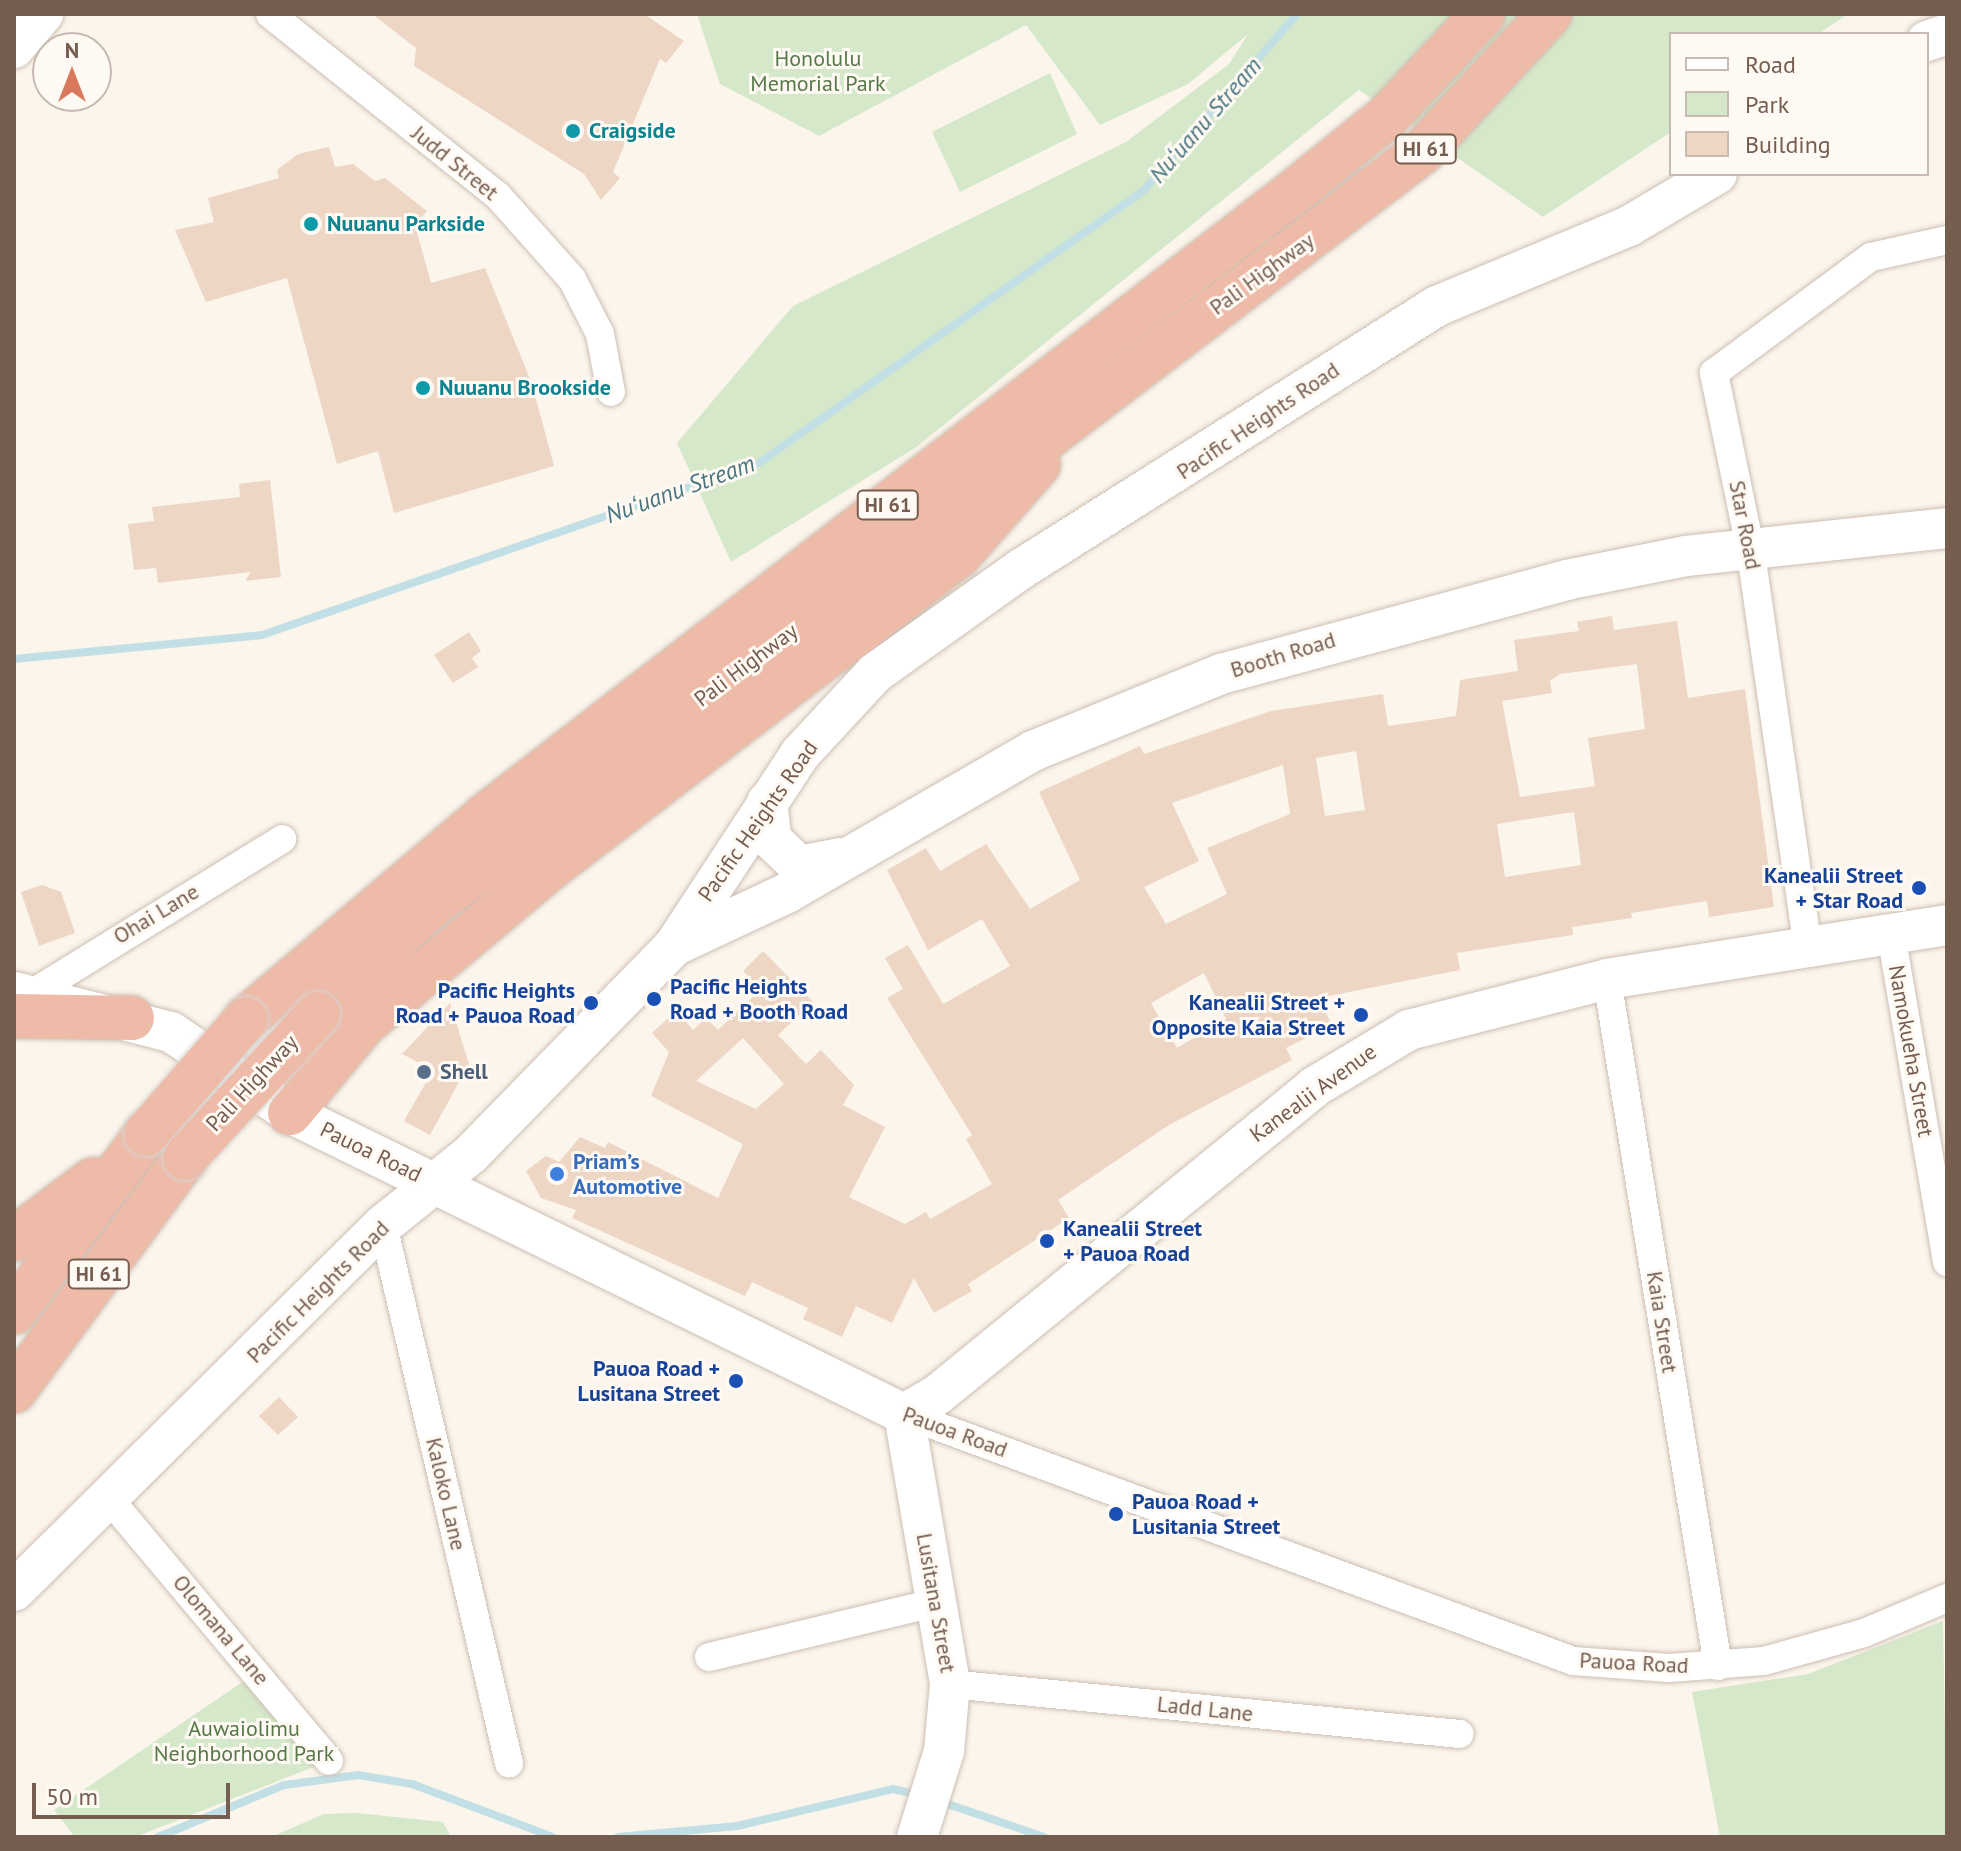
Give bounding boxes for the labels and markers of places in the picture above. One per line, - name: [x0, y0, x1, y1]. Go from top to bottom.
- place label: Craigside: [589, 118, 676, 144]
- marker: Craigside: [564, 122, 582, 140]
- place label: Nuuanu Parkside: [327, 211, 485, 237]
- marker: Nuuanu Parkside: [302, 215, 320, 233]
- place label: Nuuanu Brookside: [439, 375, 611, 401]
- marker: Nuuanu Brookside: [414, 379, 432, 397]
- place label: Kanealii Street + Star Road: [1764, 862, 1903, 914]
- marker: Kanealii Street + Star Road: [1910, 879, 1928, 897]
- place label: Pacific Heights Road + Booth Road: [670, 973, 848, 1024]
- place label: Pacific Heights Road + Pauoa Road: [396, 977, 575, 1028]
- place label: Kanealii Street + Opposite Kaia Street: [1152, 989, 1345, 1040]
- marker: Pacific Heights Road + Booth Road: [645, 990, 663, 1008]
- marker: Pacific Heights Road + Pauoa Road: [582, 994, 600, 1012]
- marker: Kanealii Street + Opposite Kaia Street: [1352, 1006, 1370, 1024]
- place label: Shell: [440, 1059, 488, 1085]
- marker: Shell: [415, 1063, 433, 1081]
- place label: Priam’s Automotive: [573, 1148, 682, 1200]
- marker: Priam’s Automotive: [548, 1165, 566, 1183]
- place label: Kanealii Street + Pauoa Road: [1063, 1215, 1202, 1266]
- marker: Kanealii Street + Pauoa Road: [1038, 1232, 1056, 1250]
- place label: Pauoa Road + Lusitana Street: [578, 1355, 720, 1406]
- marker: Pauoa Road + Lusitana Street: [727, 1372, 745, 1390]
- place label: Pauoa Road + Lusitania Street: [1132, 1488, 1280, 1540]
- marker: Pauoa Road + Lusitania Street: [1107, 1505, 1125, 1523]

